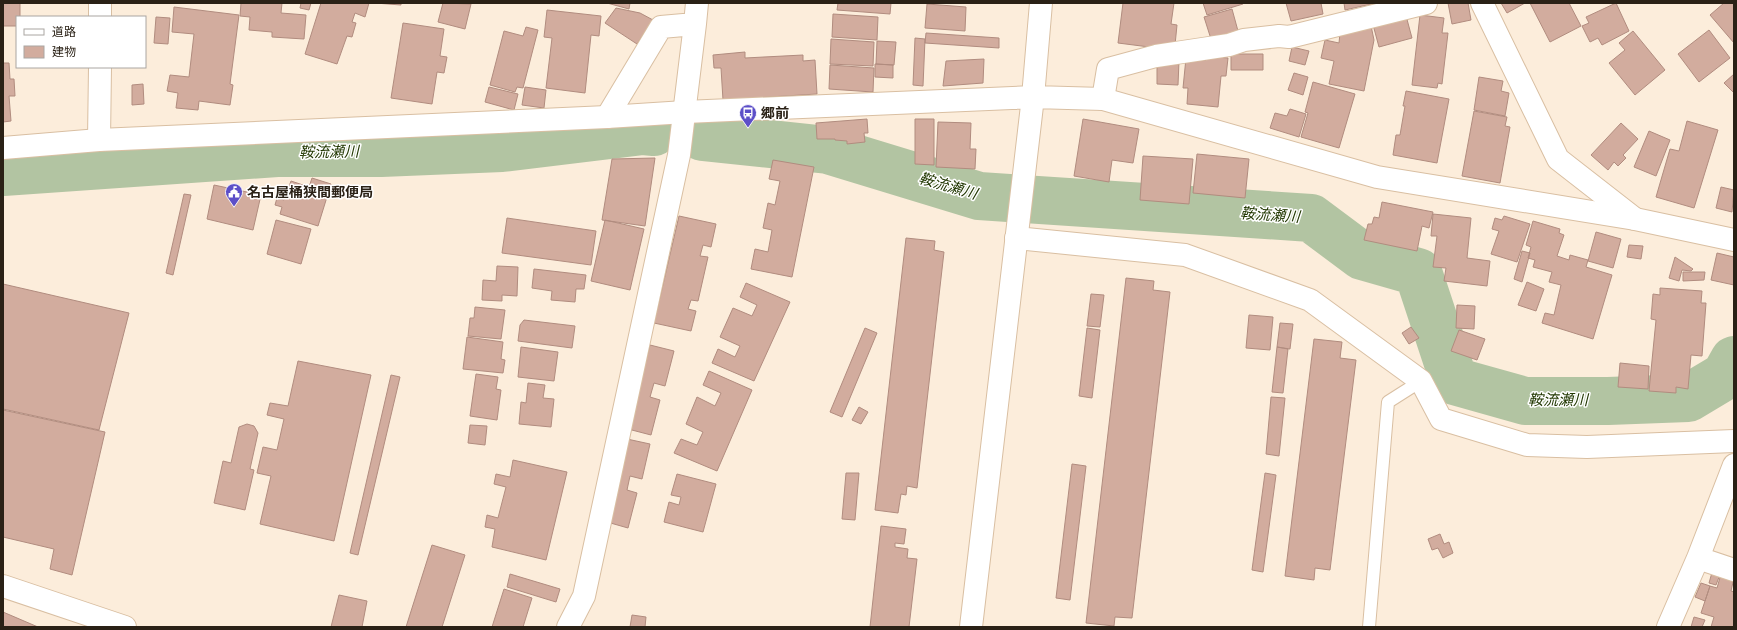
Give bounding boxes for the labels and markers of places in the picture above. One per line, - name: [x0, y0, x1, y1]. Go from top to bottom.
- bus stop icon: 郷前: [738, 103, 758, 128]
- place label: 郷前: [761, 105, 789, 122]
- public building icon: 名古屋桶狭間郵便局: [224, 182, 244, 207]
- place label: 名古屋桶狭間郵便局: [247, 184, 373, 201]

